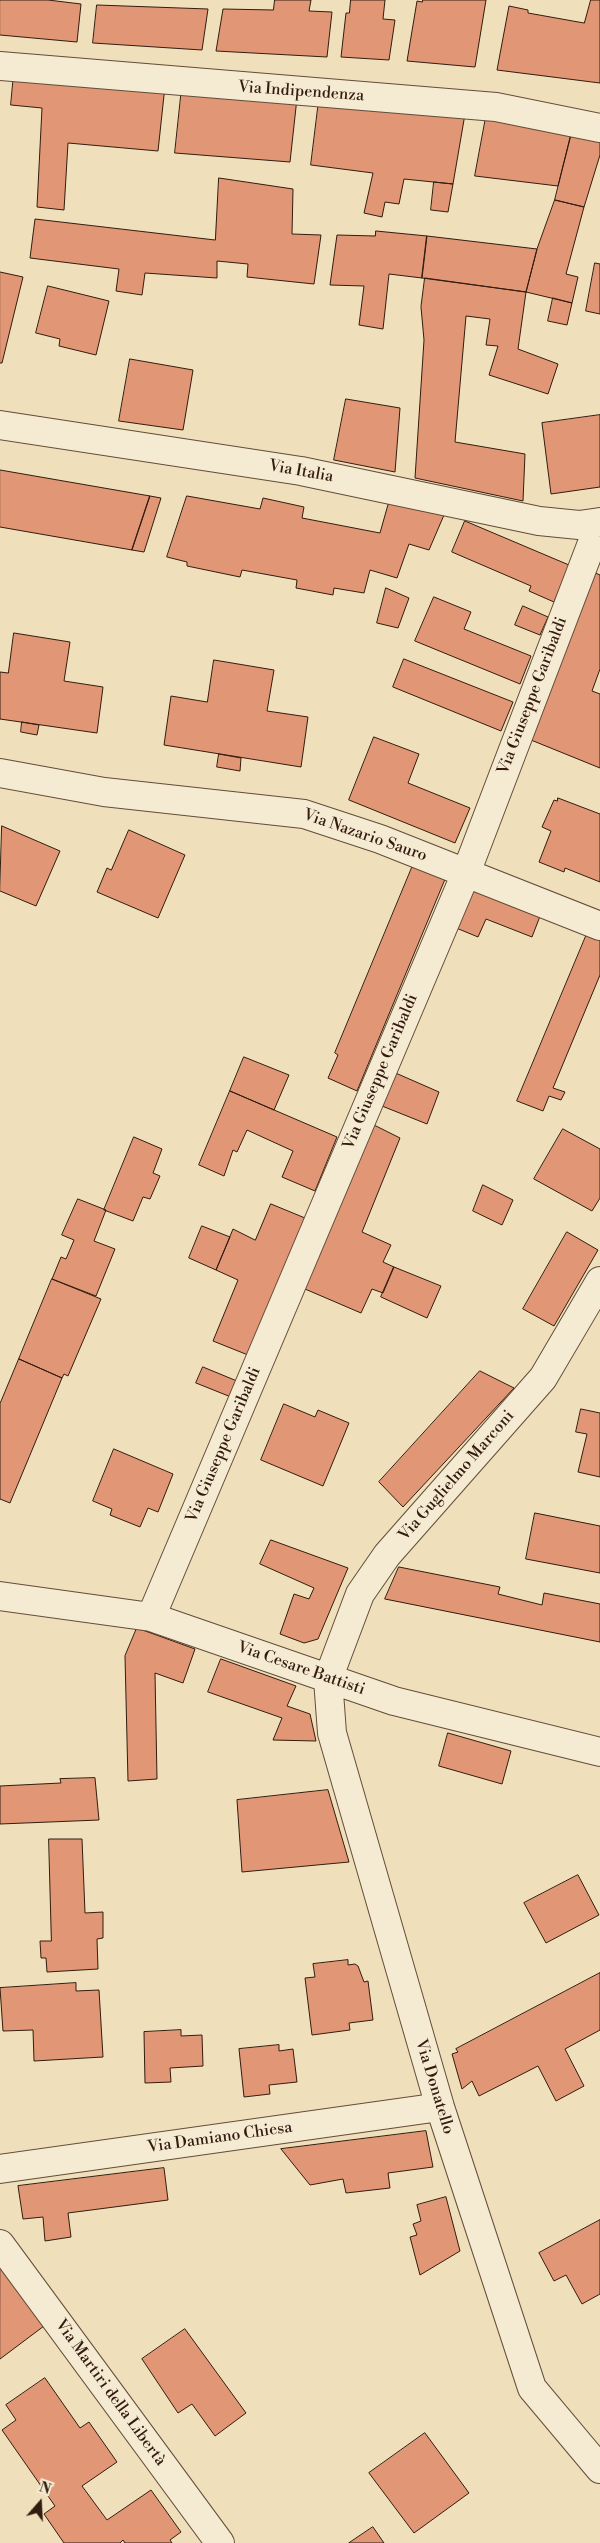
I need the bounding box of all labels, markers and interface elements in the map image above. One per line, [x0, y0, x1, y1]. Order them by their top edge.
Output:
street label: Via Indipendenza [237, 78, 365, 106]
street label: Via Italia [267, 457, 335, 487]
street label: Via Giuseppe Garibaldi [494, 615, 572, 777]
street label: Via Nazario Sauro [301, 806, 429, 866]
street label: Via Giuseppe Garibaldi [340, 991, 422, 1153]
street label: Via Giuseppe Garibaldi [183, 1364, 265, 1526]
street label: Via Guglielmo Marconi [395, 1407, 519, 1545]
street label: Via Cesare Battisti [235, 1638, 367, 1700]
street label: Via Donatello [410, 2037, 458, 2137]
street label: Via Damiano Chiesa [146, 2118, 294, 2158]
street label: Via Martiri della Libertà [50, 2316, 170, 2470]
north arrow [15, 2478, 65, 2528]
text: N [37, 2479, 53, 2499]

